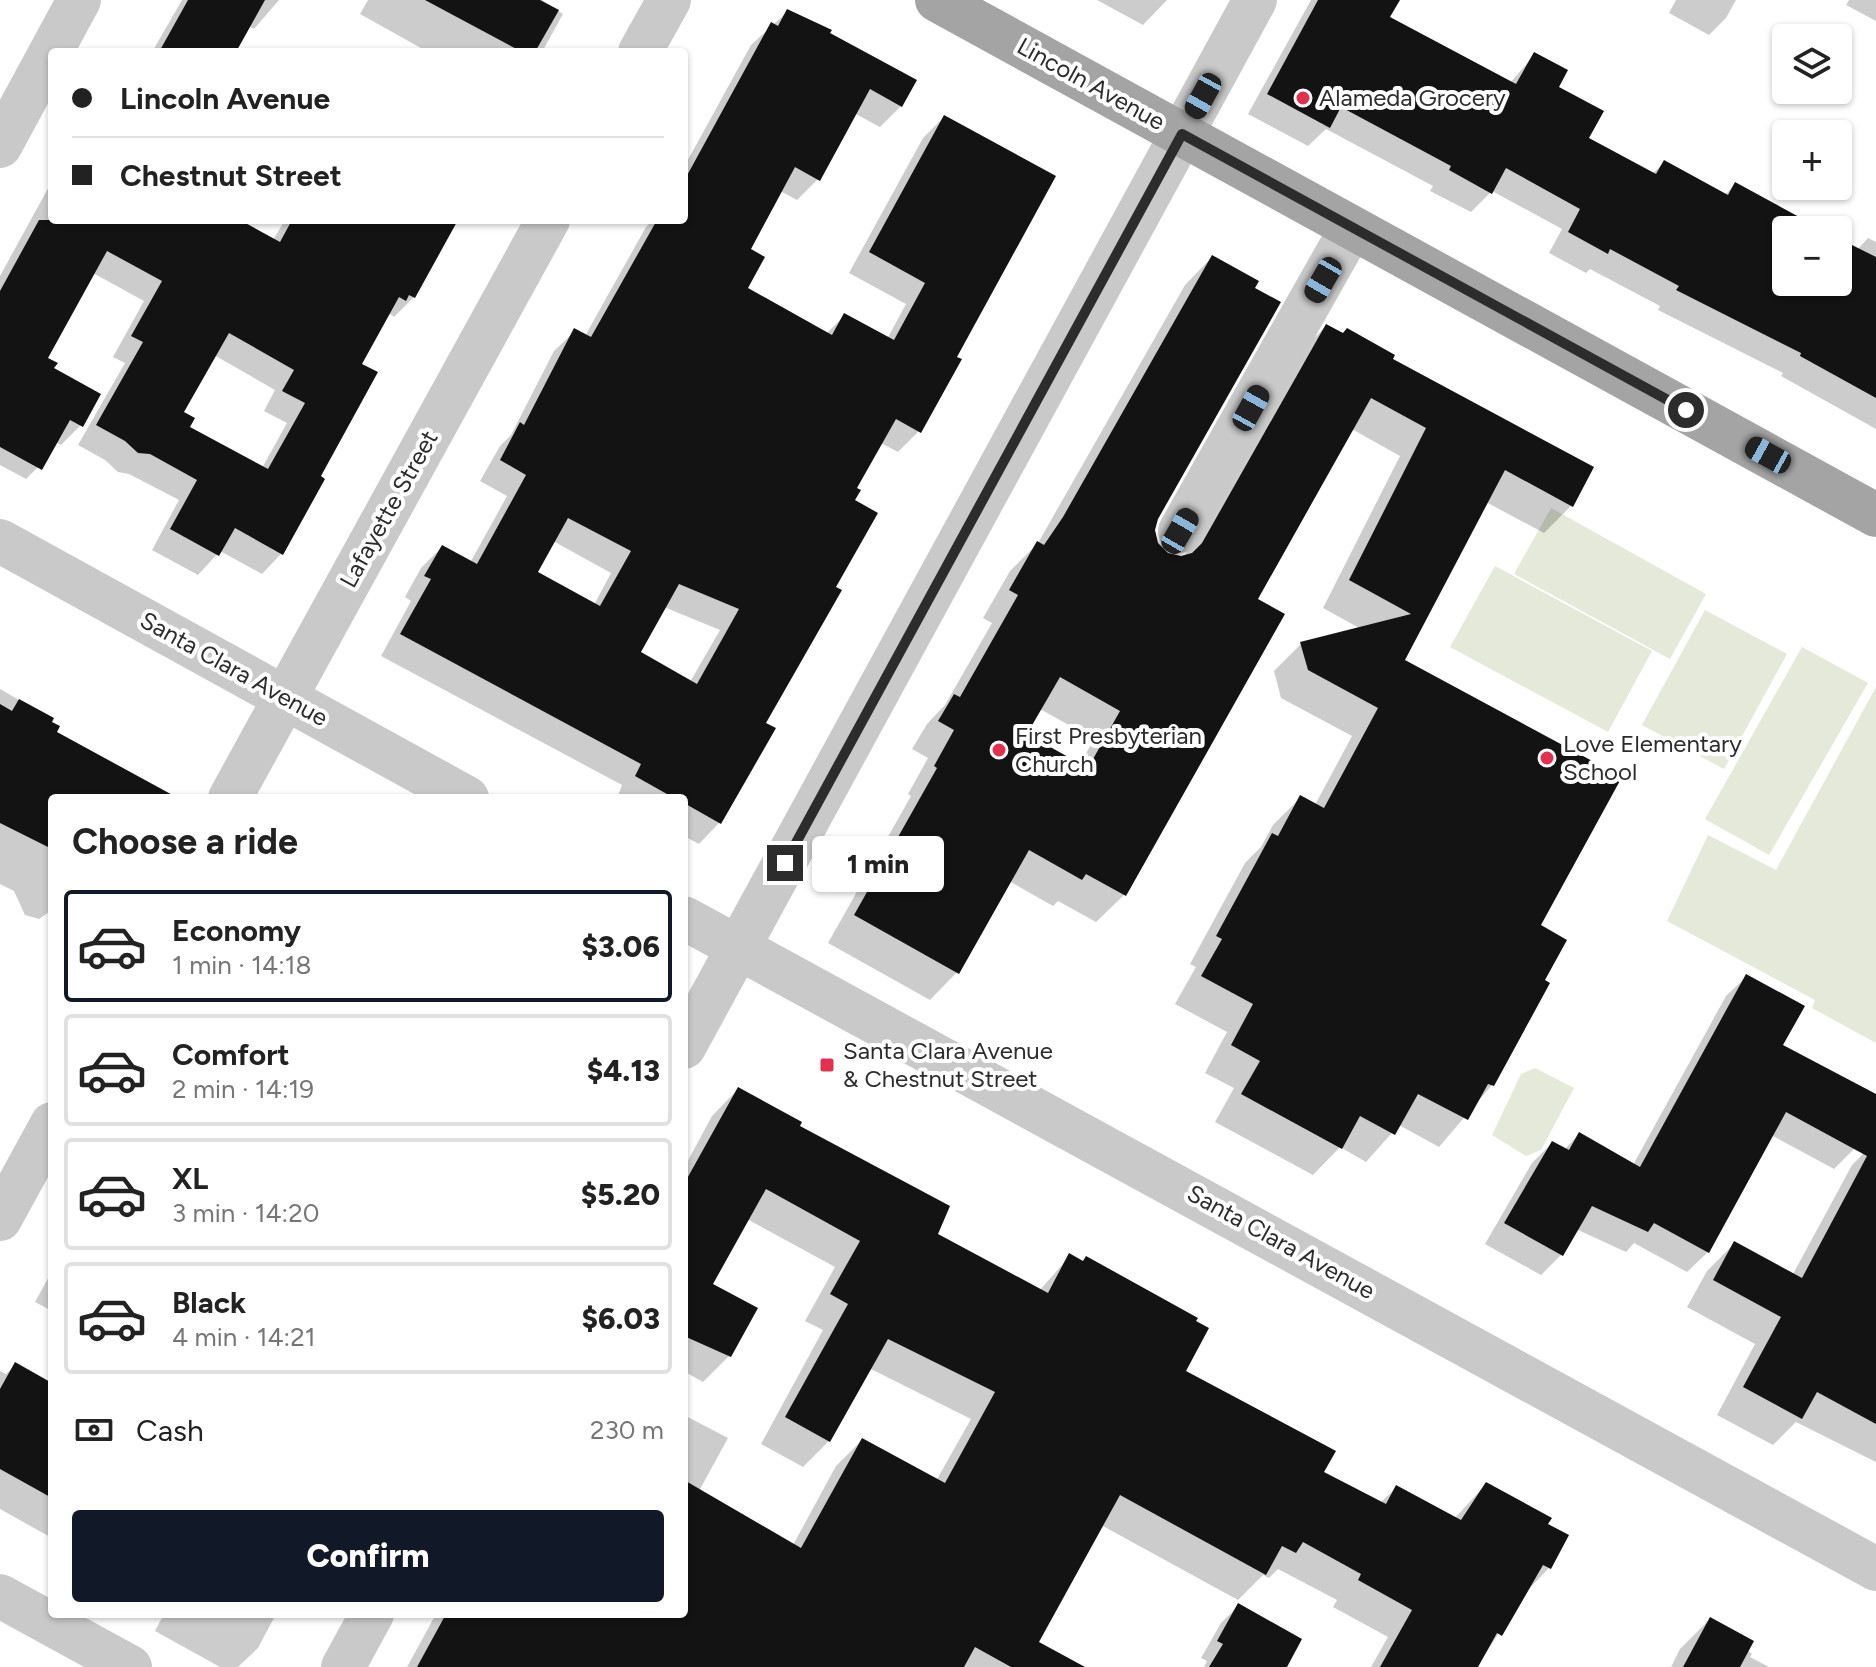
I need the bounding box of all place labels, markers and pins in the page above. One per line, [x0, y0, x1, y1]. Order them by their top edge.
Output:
place label: Alameda Grocery [1319, 83, 1506, 112]
marker: Alameda Grocery [1294, 89, 1312, 107]
place label: First Presbyterian Church [1015, 721, 1202, 778]
place label: Love Elementary School [1563, 729, 1742, 786]
marker: First Presbyterian Church [990, 741, 1008, 759]
marker: Love Elementary School [1538, 749, 1556, 767]
place label: Santa Clara Avenue & Chestnut Street [843, 1036, 1053, 1093]
marker: Santa Clara Avenue & Chestnut Street [818, 1056, 836, 1074]

